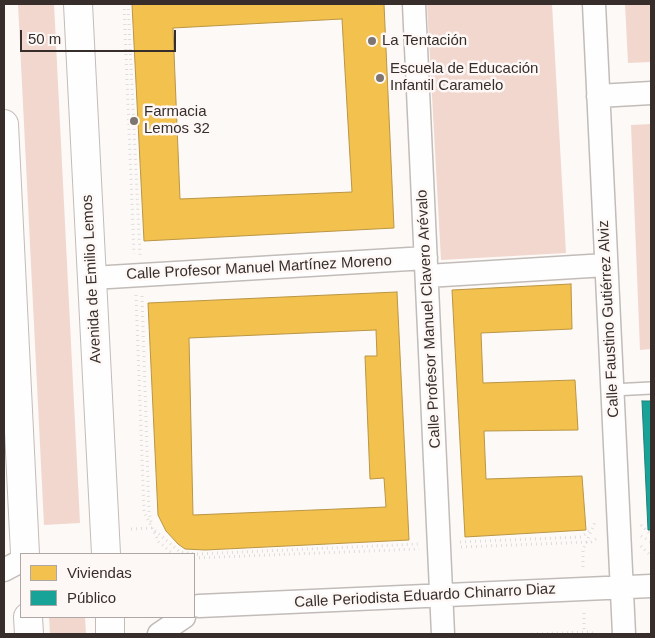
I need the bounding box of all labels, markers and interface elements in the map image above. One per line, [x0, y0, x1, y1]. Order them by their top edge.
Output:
scale bar [22, 20, 179, 52]
text: 50 m [28, 30, 61, 47]
place label: La Tentación [382, 32, 467, 50]
marker: La Tentación [366, 35, 378, 47]
place label: Escuela de Educación Infantil Caramelo [390, 60, 538, 95]
marker: Escuela de Educación Infantil Caramelo [374, 72, 386, 84]
place label: Farmacia Lemos 32 [144, 103, 210, 138]
marker: Farmacia Lemos 32 [128, 115, 140, 127]
street label: Calle Profesor Manuel Clavero Arévalo [413, 189, 445, 449]
street label: Avenida de Emilio Lemos [79, 194, 105, 364]
street label: Calle Faustino Gutiérrez Alviz [595, 220, 623, 418]
street label: Calle Profesor Manuel Martínez Moreno [126, 252, 392, 284]
legend [20, 553, 195, 618]
text: Viviendas [67, 564, 132, 581]
street label: Calle Periodista Eduardo Chinarro Diaz [294, 580, 556, 612]
text: Público [67, 589, 116, 606]

